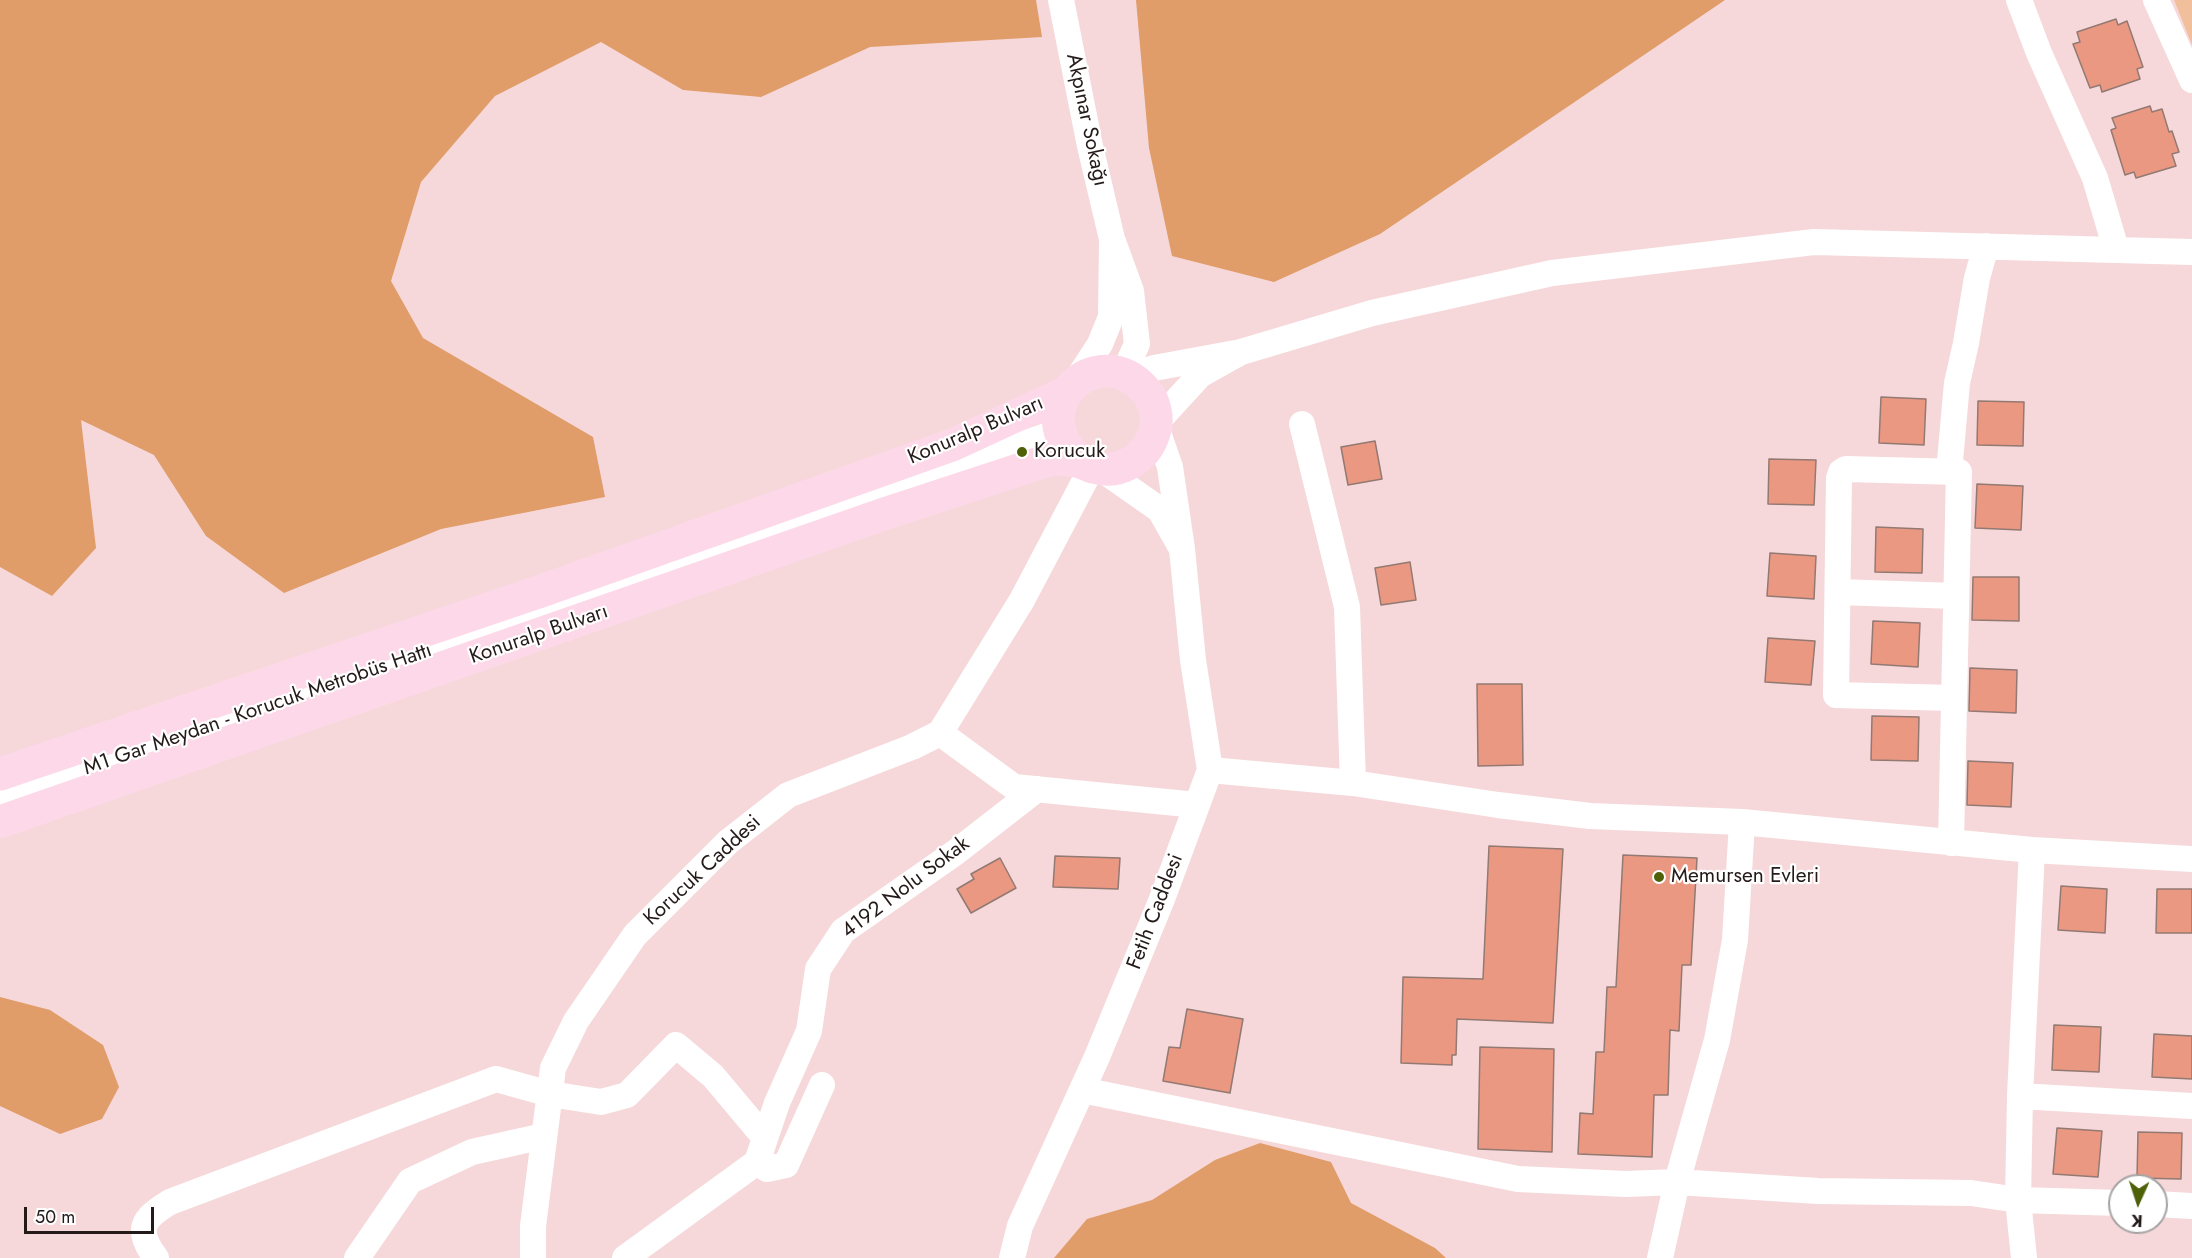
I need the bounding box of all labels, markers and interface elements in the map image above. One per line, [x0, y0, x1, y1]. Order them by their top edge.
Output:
street label: Akpınar Sokağı [1060, 51, 1112, 189]
street label: Konuralp Bulvarı [904, 391, 1048, 471]
place label: Korucuk [1034, 439, 1105, 465]
marker: Korucuk [1015, 445, 1029, 459]
street label: Konuralp Bulvarı [466, 600, 612, 670]
street label: M1 Gar Meydan - Korucuk Metrobüs Hattı [81, 638, 435, 782]
street label: Korucuk Caddesi [639, 810, 767, 932]
street label: 4192 Nolu Sokak [837, 832, 975, 944]
street label: Fetih Caddesi [1122, 851, 1190, 973]
place label: Memursen Evleri [1671, 864, 1819, 890]
marker: Memursen Evleri [1652, 870, 1666, 884]
north arrow [2108, 1174, 2168, 1234]
scale bar [27, 1195, 158, 1233]
text: 50 m [35, 1204, 75, 1230]
text: K [2131, 1209, 2143, 1232]

